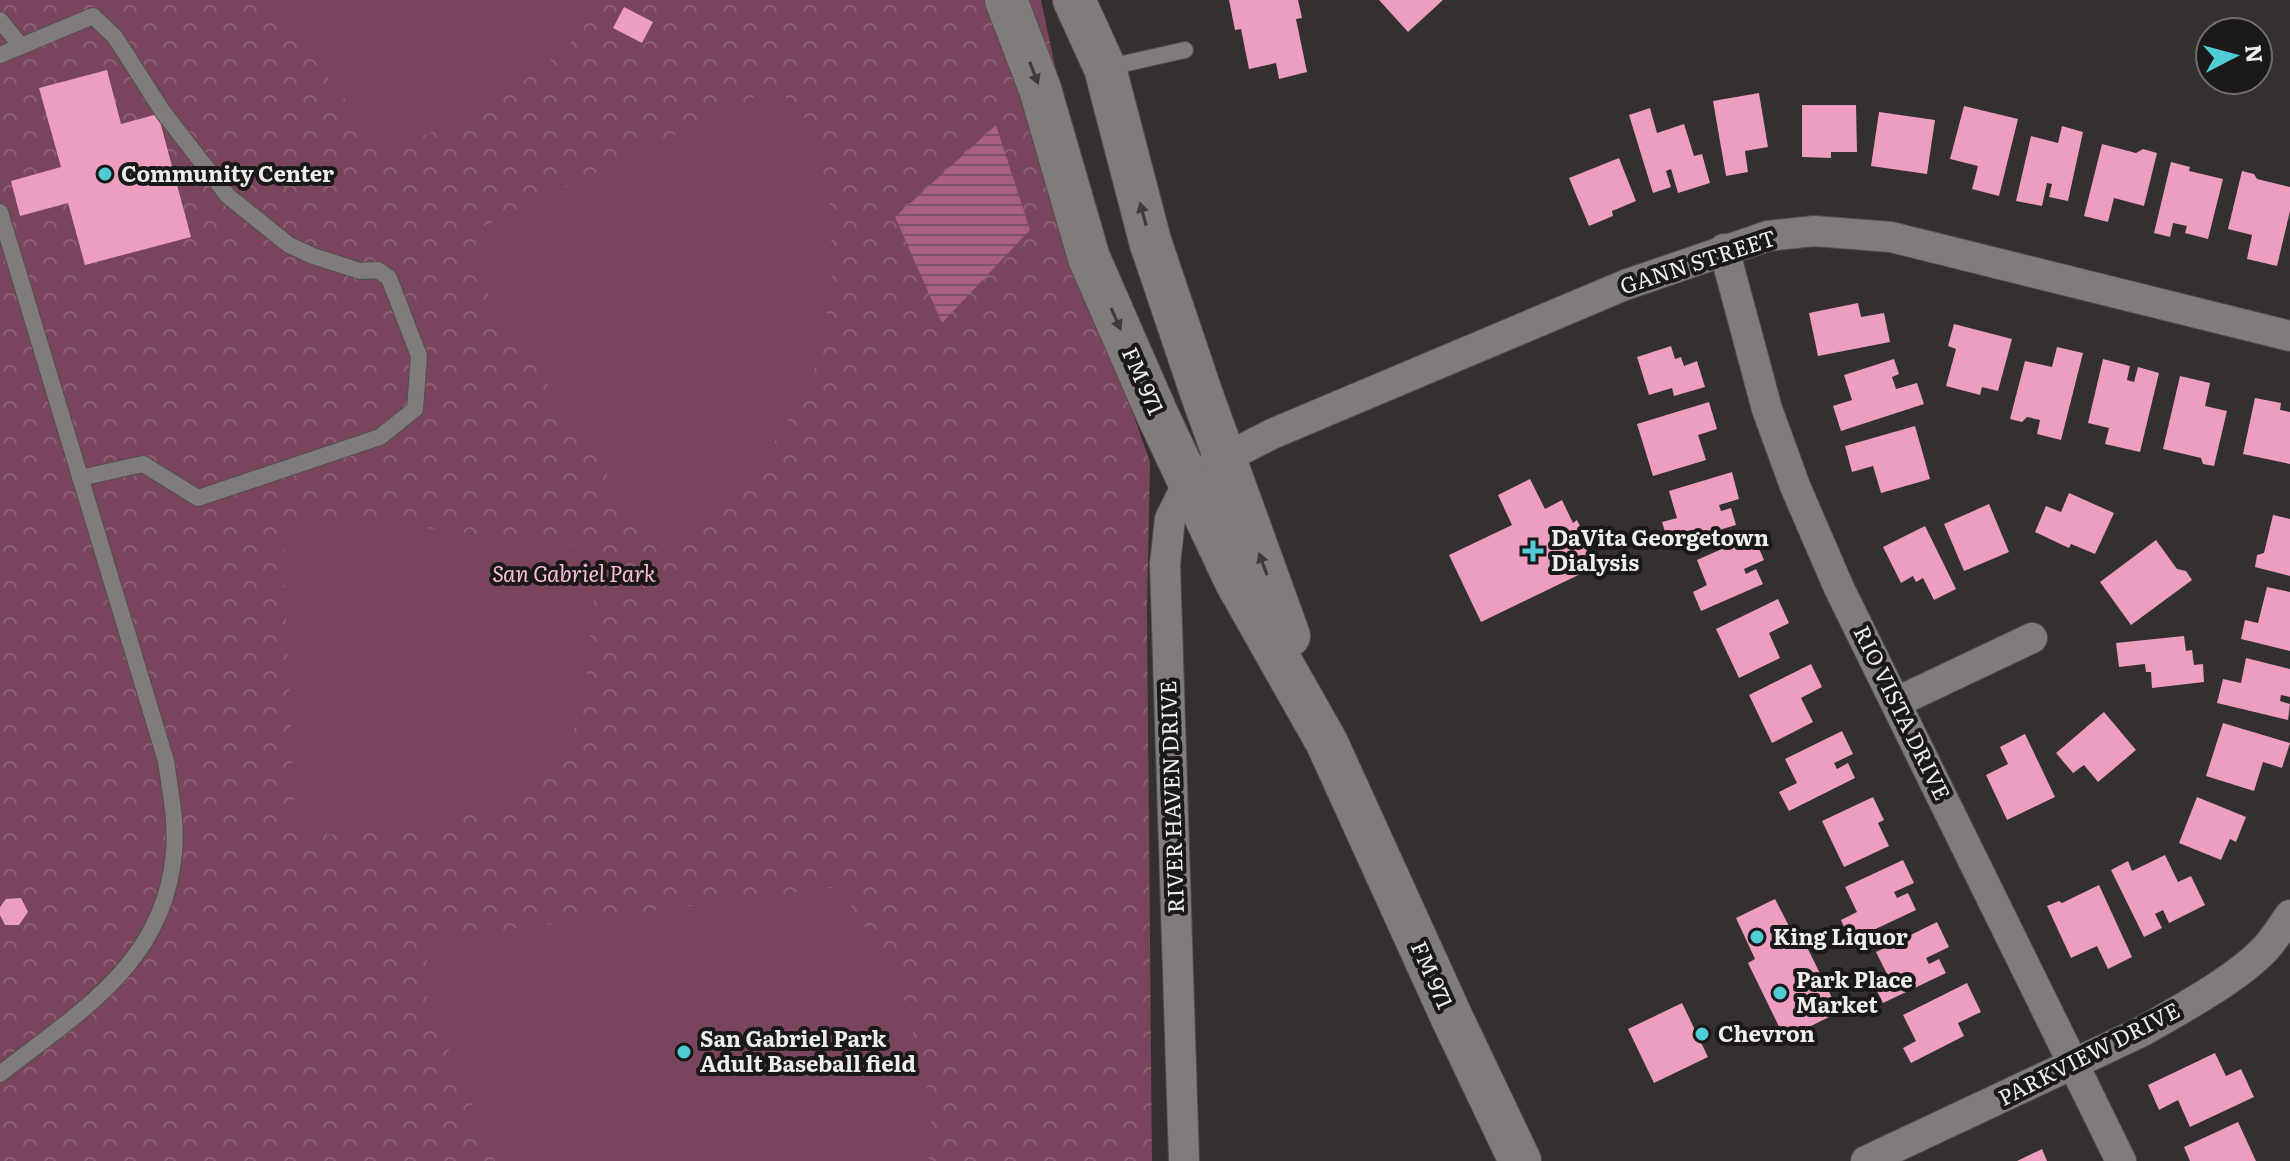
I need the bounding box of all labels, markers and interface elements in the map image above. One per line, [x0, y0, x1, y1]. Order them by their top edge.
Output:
north arrow [2194, 16, 2274, 96]
text: N [2238, 43, 2273, 65]
one-way arrow [1028, 61, 1041, 85]
place label: Community Center [121, 156, 334, 189]
marker: Community Center [96, 165, 114, 183]
one-way arrow [1137, 202, 1149, 227]
street label: GANN STREET [1615, 220, 1780, 301]
one-way arrow [1109, 307, 1122, 331]
street label: FM 971 [1115, 341, 1174, 420]
place label: DaVita Georgetown Dialysis [1551, 520, 1769, 578]
marker: DaVita Georgetown Dialysis [1522, 540, 1544, 562]
one-way arrow [1257, 552, 1269, 576]
park label: San Gabriel Park [492, 556, 656, 589]
street label: RIO VISTA DRIVE [1847, 619, 1960, 805]
street label: RIVER HAVEN DRIVE [1150, 680, 1191, 914]
place label: King Liquor [1773, 919, 1908, 952]
marker: King Liquor [1748, 928, 1766, 946]
street label: FM 971 [1404, 935, 1463, 1014]
place label: Park Place Market [1796, 962, 1913, 1020]
marker: Park Place Market [1771, 984, 1789, 1002]
street label: PARKVIEW DRIVE [1992, 993, 2185, 1113]
place label: Chevron [1718, 1016, 1815, 1049]
place label: San Gabriel Park Adult Baseball field [700, 1021, 916, 1079]
marker: Chevron [1693, 1025, 1711, 1043]
marker: San Gabriel Park Adult Baseball field [675, 1043, 693, 1061]

